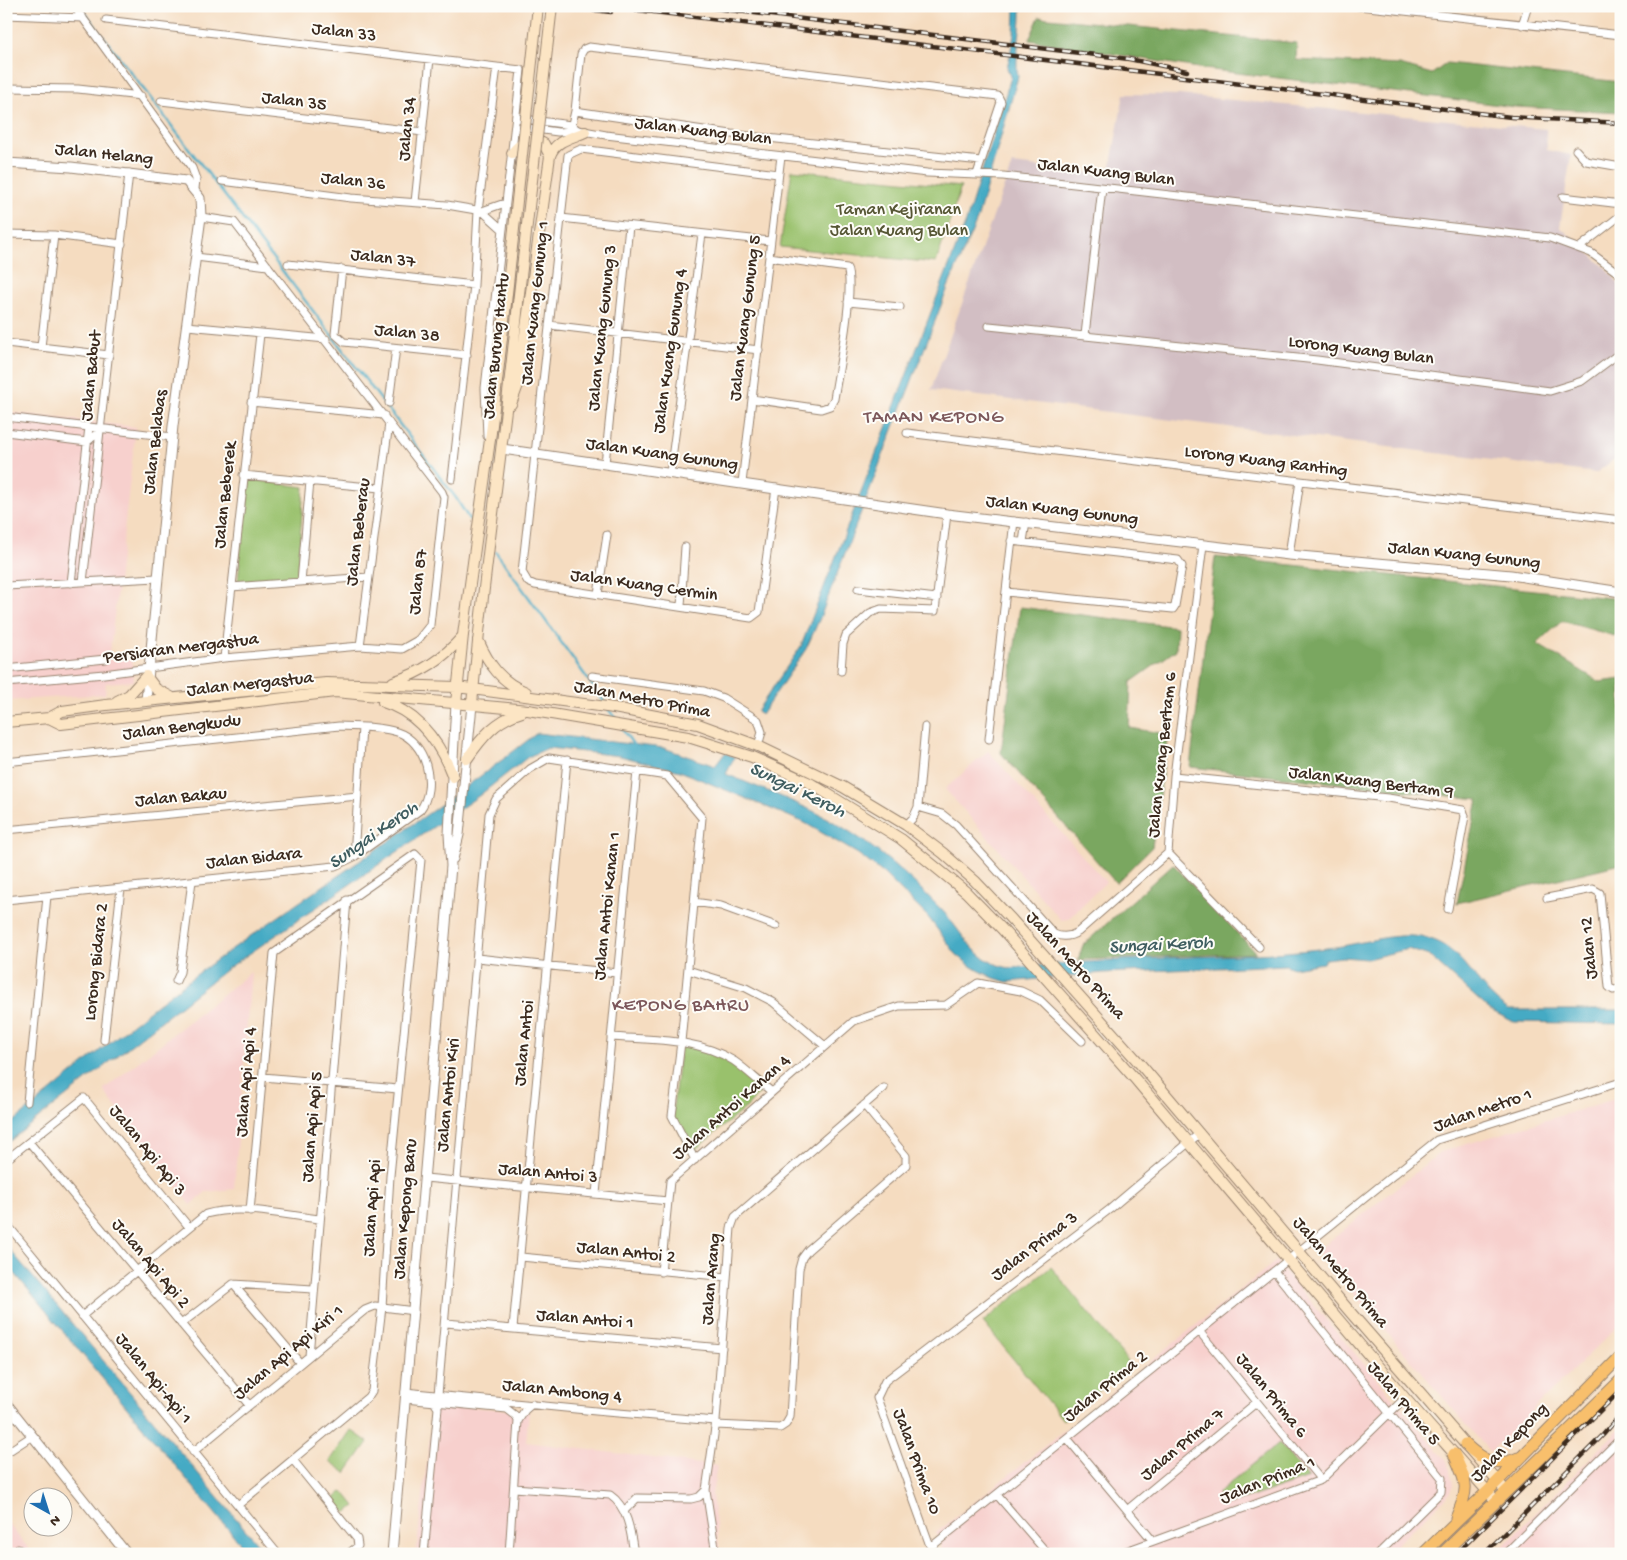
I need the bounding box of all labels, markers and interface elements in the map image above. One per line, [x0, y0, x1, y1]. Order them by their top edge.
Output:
street label: Jalan 33 [310, 19, 378, 47]
street label: Jalan 35 [260, 88, 328, 116]
street label: Jalan 34 [394, 96, 422, 162]
street label: Jalan Kuang Bulan [633, 113, 773, 151]
street label: Jalan Helang [54, 139, 154, 171]
street label: Jalan Kuang Bulan [1036, 154, 1176, 192]
street label: Jalan 36 [320, 168, 387, 196]
park label: Taman Kejiranan Jalan Kuang Bulan [830, 200, 968, 242]
street label: Jalan Kuang Gunung 1 [517, 220, 555, 386]
street label: Jalan Kuang Gunung 5 [725, 234, 767, 402]
street label: Jalan Kuang Gunung 3 [584, 244, 622, 412]
street label: Jalan 37 [349, 245, 417, 273]
street label: Jalan Kuang Gunung 4 [649, 267, 693, 435]
street label: Jalan Burung Hantu [479, 272, 515, 420]
street label: Jalan 38 [373, 320, 441, 348]
street label: Jalan Babut [77, 328, 107, 422]
street label: Lorong Kuang Bulan [1287, 332, 1435, 370]
street label: Jalan Belabas [139, 387, 173, 495]
district label: TAMAN KEPONG [863, 407, 1004, 430]
street label: Jalan Kuang Gunung [585, 434, 739, 476]
street label: Jalan Beberek [210, 439, 242, 549]
street label: Lorong Kuang Ranting [1183, 442, 1349, 482]
street label: Jalan Beberau [342, 476, 376, 587]
street label: Jalan Kuang Gunung [985, 491, 1139, 531]
street label: Jalan Kuang Gunung [1387, 538, 1541, 574]
street label: Jalan 87 [405, 548, 433, 616]
street label: Jalan Kuang Cermin [569, 565, 719, 607]
street label: Persiaran Mergastua [101, 629, 261, 669]
street label: Jalan Mergastua [186, 668, 315, 702]
street label: Jalan Kuang Bertam 6 [1144, 670, 1182, 839]
street label: Jalan Metro Prima [572, 676, 713, 724]
street label: Jalan Bengkudu [122, 710, 243, 746]
water label: Sungai Keroh [745, 758, 849, 824]
street label: Jalan Kuang Bertam 9 [1287, 762, 1455, 804]
street label: Jalan Bakau [134, 783, 228, 812]
water label: Sungai Keroh [325, 796, 424, 875]
street label: Jalan Antoi Kanan 1 [590, 831, 626, 981]
street label: Jalan Bidara [205, 843, 304, 874]
street label: Lorong Bidara 2 [80, 902, 114, 1022]
street label: Jalan Metro Prima [1021, 908, 1130, 1025]
street label: Jalan 12 [1577, 916, 1603, 980]
water label: Sungai Keroh [1109, 932, 1214, 960]
district label: KEPONG BAHRU [612, 995, 750, 1018]
street label: Jalan Antoi [510, 999, 540, 1087]
street label: Jalan Api Api 4 [232, 1026, 262, 1138]
street label: Jalan Antoi Kiri [433, 1037, 465, 1153]
street label: Jalan Antoi Kanan 4 [668, 1051, 796, 1165]
street label: Jalan Api Api 5 [298, 1071, 328, 1183]
street label: Jalan Metro 1 [1431, 1084, 1535, 1138]
street label: Jalan Api Api 3 [104, 1101, 190, 1201]
street label: Jalan Kepong Baru [389, 1137, 423, 1280]
street label: Jalan Api Api [359, 1159, 387, 1257]
street label: Jalan Antoi 3 [497, 1159, 599, 1189]
street label: Jalan Prima 3 [988, 1208, 1082, 1286]
street label: Jalan Metro Prima [1287, 1213, 1393, 1334]
street label: Jalan Api Api 2 [106, 1215, 194, 1313]
street label: Jalan Arang [698, 1232, 726, 1326]
street label: Jalan Antoi 2 [576, 1237, 677, 1269]
street label: Jalan Api Api Kiri 1 [230, 1301, 348, 1405]
street label: Jalan Antoi 1 [535, 1305, 635, 1335]
street label: Jalan Api-Api 1 [110, 1330, 196, 1428]
street label: Jalan Prima 2 [1060, 1347, 1153, 1427]
street label: Jalan Prima 6 [1231, 1349, 1312, 1443]
street label: Jalan Prima 5 [1362, 1358, 1444, 1450]
street label: Jalan Ambong 4 [501, 1375, 623, 1409]
street label: Jalan Kepong [1467, 1399, 1553, 1487]
street label: Jalan Prima 7 [1137, 1403, 1230, 1486]
street label: Jalan Prima 10 [887, 1406, 945, 1518]
street label: Jalan Prima 1 [1217, 1452, 1319, 1510]
north arrow [22, 1488, 72, 1538]
text: N [46, 1511, 64, 1530]

